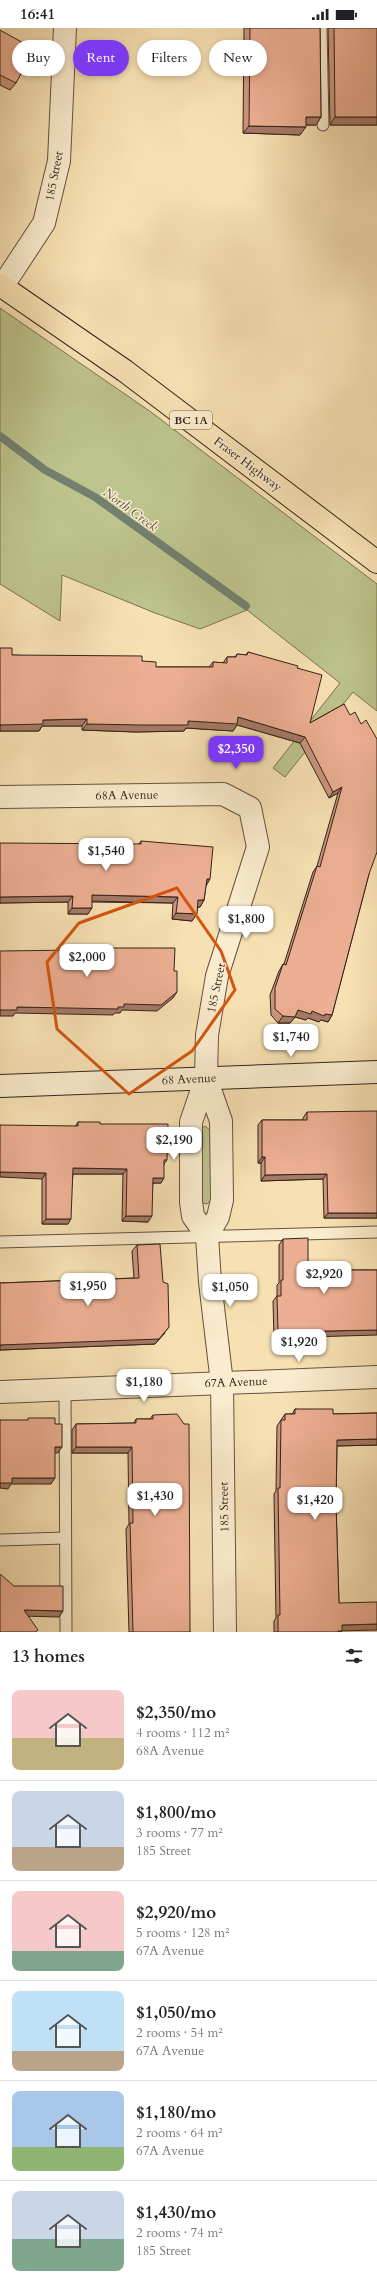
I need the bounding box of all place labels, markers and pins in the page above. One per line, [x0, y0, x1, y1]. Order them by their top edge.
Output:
pin: $2,350 [203, 736, 269, 770]
pin: $1,540 [73, 838, 139, 872]
pin: $1,800 [213, 906, 279, 940]
pin: $2,000 [54, 944, 120, 978]
pin: $1,740 [258, 1024, 324, 1058]
pin: $2,190 [141, 1127, 207, 1161]
pin: $2,920 [291, 1261, 357, 1295]
pin: $1,950 [55, 1273, 121, 1307]
pin: $1,050 [197, 1274, 263, 1308]
pin: $1,920 [266, 1329, 332, 1363]
pin: $1,180 [111, 1369, 177, 1403]
pin: $1,430 [122, 1483, 188, 1517]
pin: $1,420 [282, 1487, 348, 1521]

